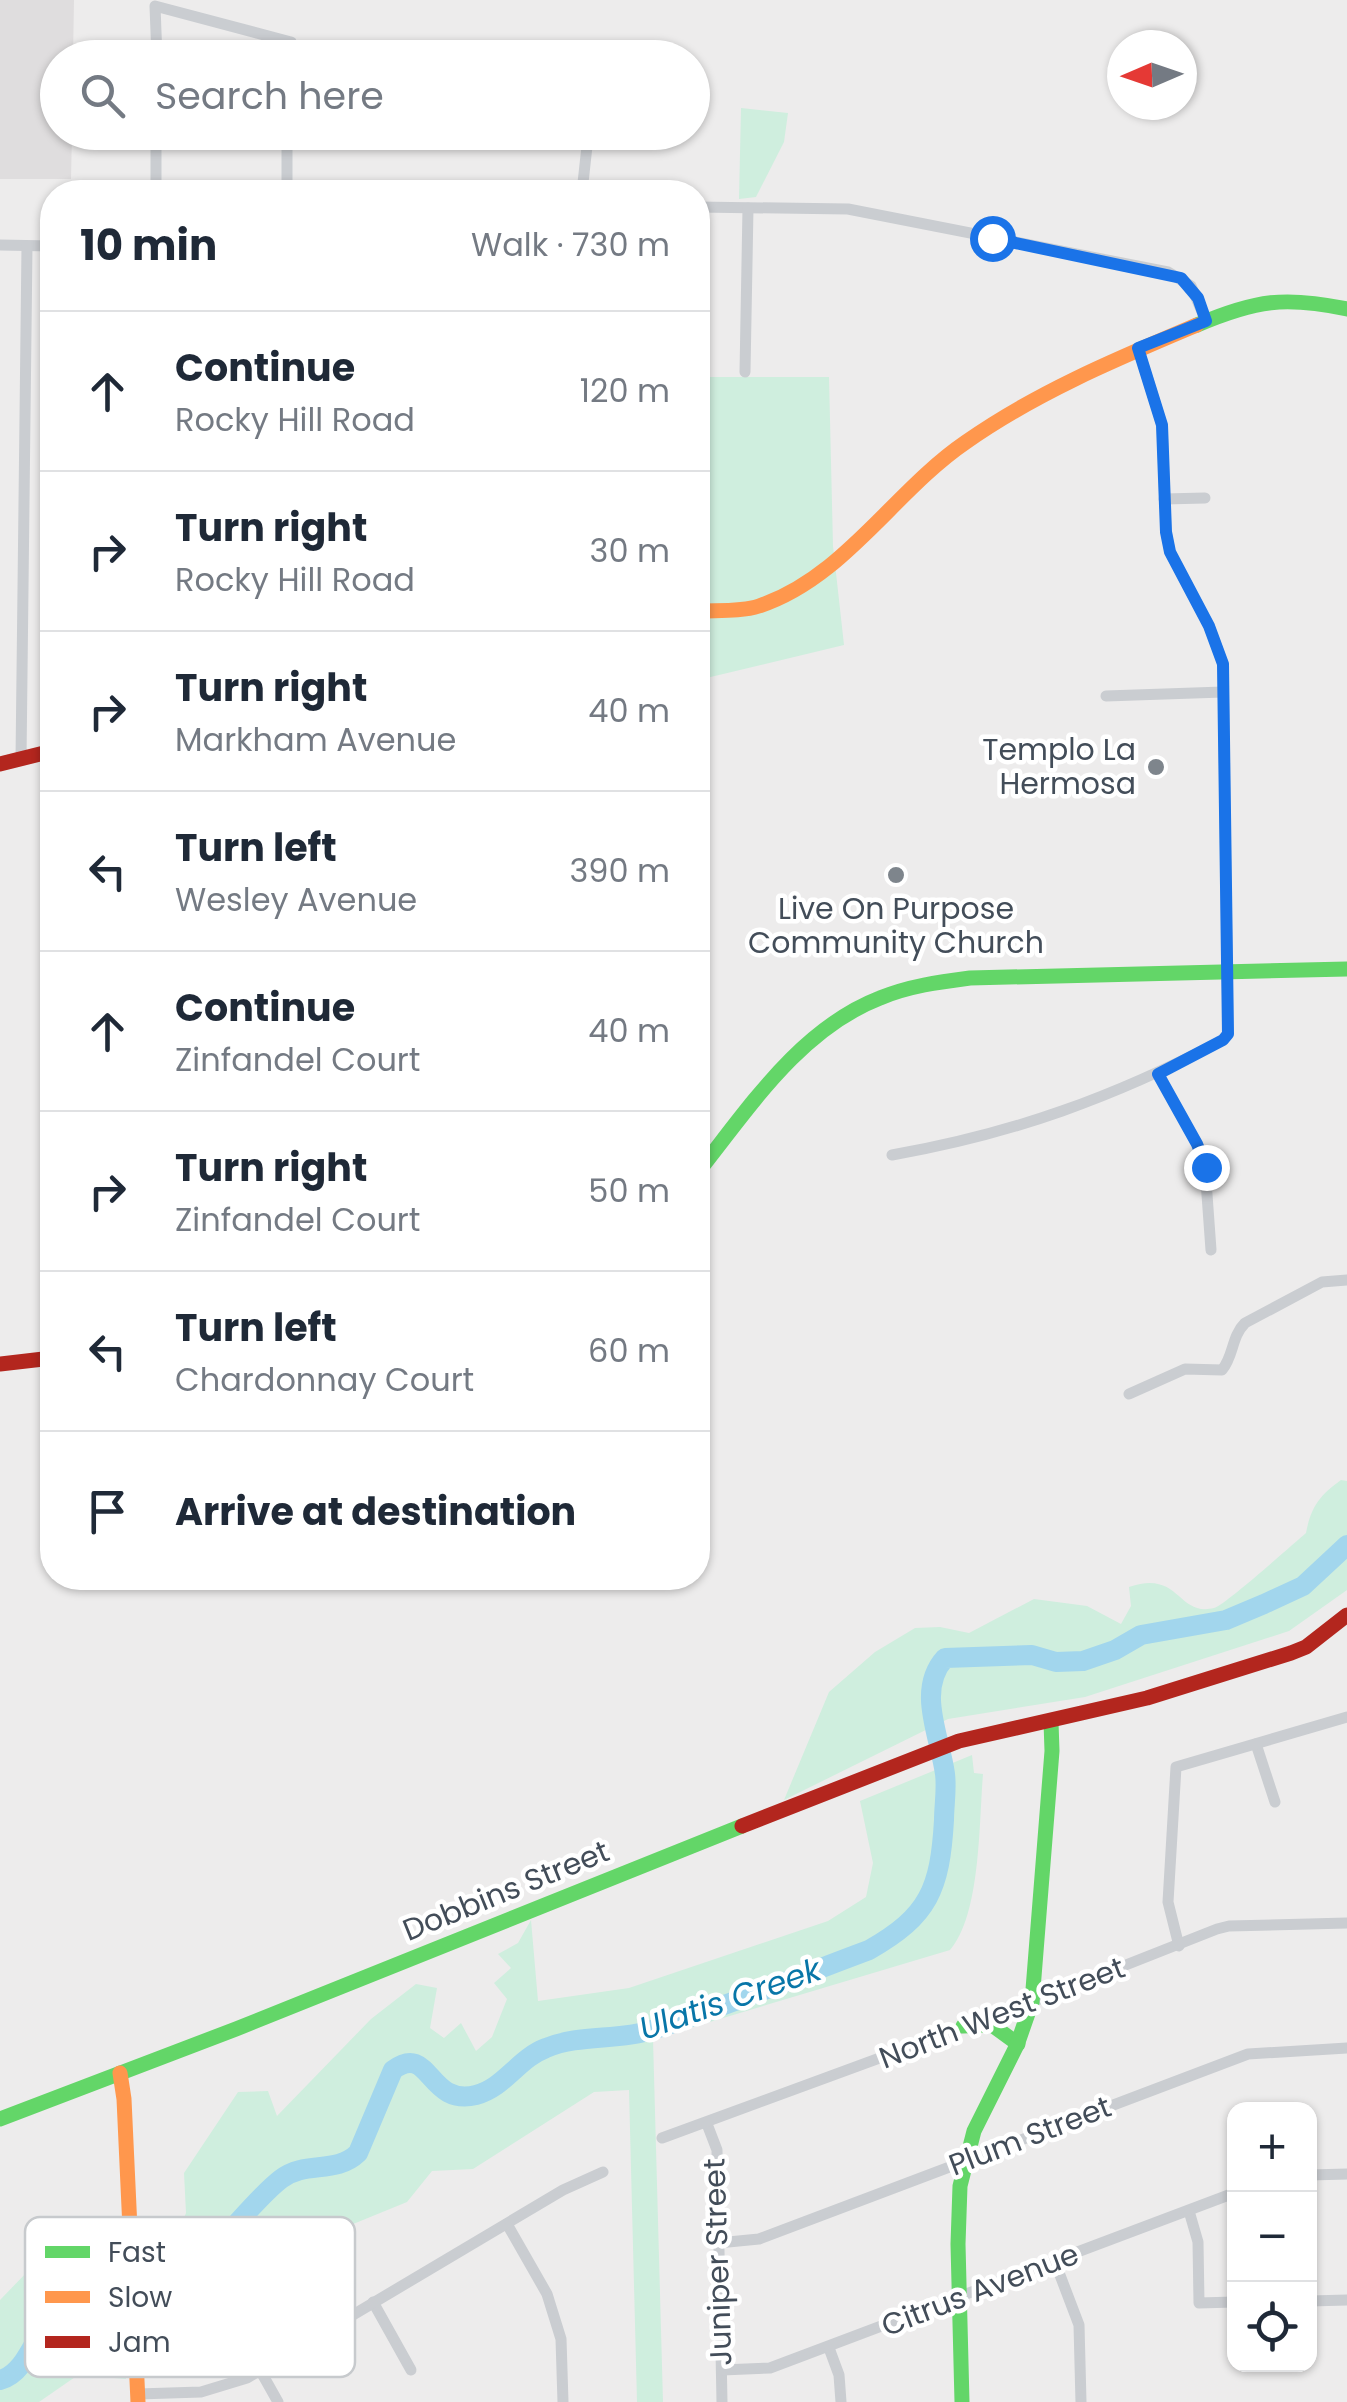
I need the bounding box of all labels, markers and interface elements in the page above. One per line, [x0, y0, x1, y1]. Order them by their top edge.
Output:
north arrow [1107, 30, 1197, 120]
search box [40, 40, 710, 150]
icon: search [75, 68, 130, 123]
text: Search here [155, 69, 384, 122]
text: 10 min [80, 216, 217, 275]
route start [970, 216, 1016, 262]
text: Walk · 730 m [471, 222, 670, 267]
text: Continue [175, 341, 355, 394]
icon: ahead [80, 364, 135, 419]
text: 120 m [580, 368, 670, 413]
text: Rocky Hill Road [175, 397, 415, 442]
text: Turn right [175, 501, 367, 554]
icon: right [80, 524, 135, 579]
text: 30 m [590, 528, 670, 573]
text: Rocky Hill Road [175, 557, 415, 602]
text: Turn right [175, 661, 367, 714]
icon: right [80, 684, 135, 739]
text: 40 m [588, 688, 670, 733]
text: Markham Avenue [175, 717, 456, 762]
place label: Templo La Hermosa [982, 728, 1136, 805]
marker: Templo La Hermosa [1145, 756, 1167, 778]
text: Turn left [175, 821, 337, 874]
icon: left [80, 844, 135, 899]
text: 390 m [569, 848, 670, 893]
marker: Live On Purpose Community Church [885, 864, 907, 886]
text: Wesley Avenue [175, 877, 417, 922]
place label: Live On Purpose Community Church [748, 887, 1044, 964]
text: Continue [175, 981, 355, 1034]
icon: ahead [80, 1004, 135, 1059]
text: 40 m [588, 1008, 670, 1053]
text: Zinfandel Court [175, 1037, 420, 1082]
text: Turn right [175, 1141, 367, 1194]
route end [1184, 1145, 1230, 1191]
icon: right [80, 1164, 135, 1219]
text: 50 m [588, 1168, 670, 1213]
text: Zinfandel Court [175, 1197, 420, 1242]
text: Turn left [175, 1301, 337, 1354]
icon: left [80, 1324, 135, 1379]
text: 60 m [588, 1328, 670, 1373]
text: Chardonnay Court [175, 1357, 474, 1402]
icon: arrive [80, 1484, 135, 1539]
text: Arrive at destination [175, 1485, 576, 1538]
street label: Dobbins Street [396, 1830, 615, 1952]
water label: Ulatis Creek [633, 1946, 828, 2051]
street label: North West Street [873, 1946, 1131, 2079]
street label: Plum Street [942, 2085, 1117, 2186]
map controls [1227, 2102, 1317, 2372]
button: + [1227, 2102, 1317, 2192]
street label: Juniper Street [692, 2158, 743, 2367]
button: − [1227, 2192, 1317, 2282]
legend [25, 2217, 355, 2377]
street label: Citrus Avenue [875, 2232, 1085, 2347]
text: Fast [108, 2233, 166, 2272]
text: Slow [108, 2278, 172, 2317]
button: locate [1227, 2282, 1317, 2372]
text: Jam [108, 2323, 171, 2362]

